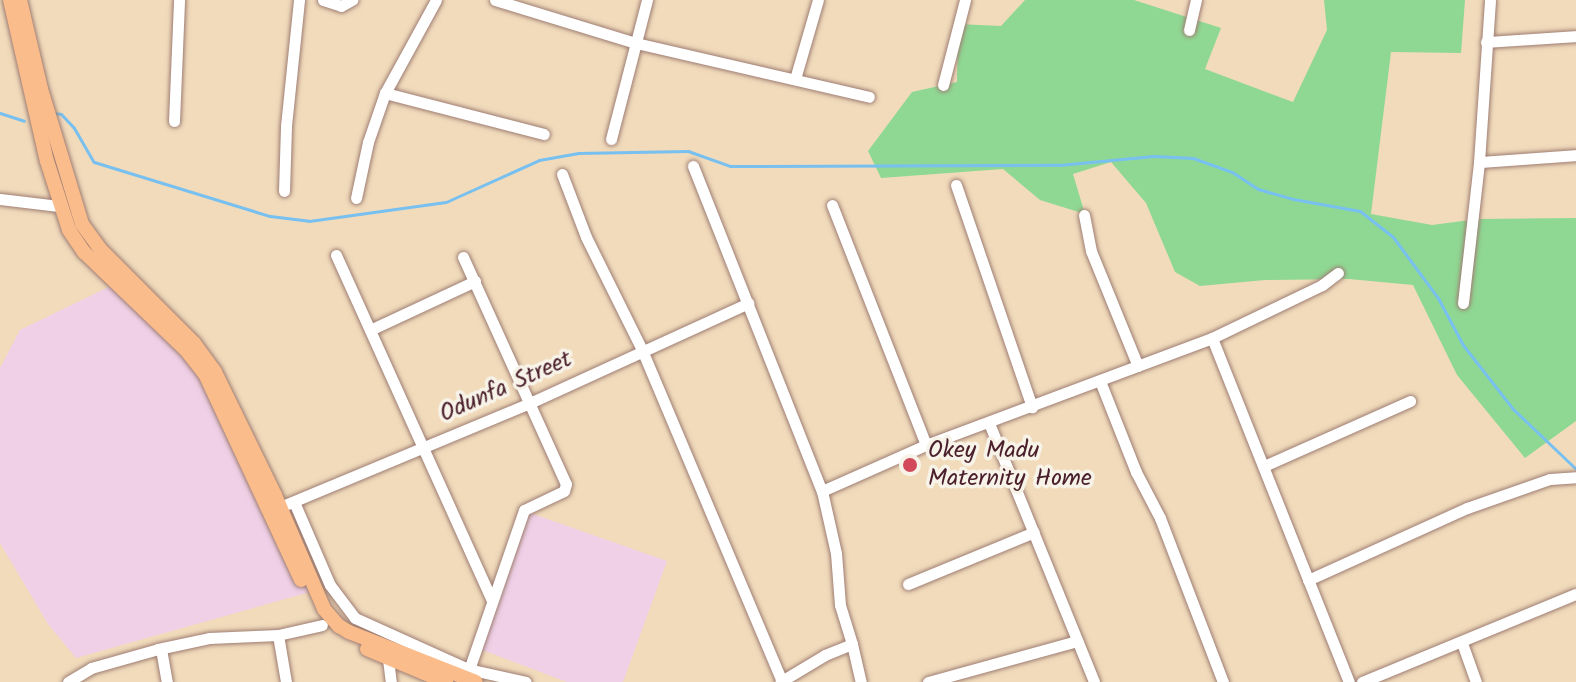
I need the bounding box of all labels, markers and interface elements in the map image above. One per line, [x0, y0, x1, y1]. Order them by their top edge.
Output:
street label: Odunfa Street [435, 345, 577, 429]
place label: Okey Madu Maternity Home [928, 437, 1092, 493]
marker: Okey Madu Maternity Home [899, 454, 921, 476]

